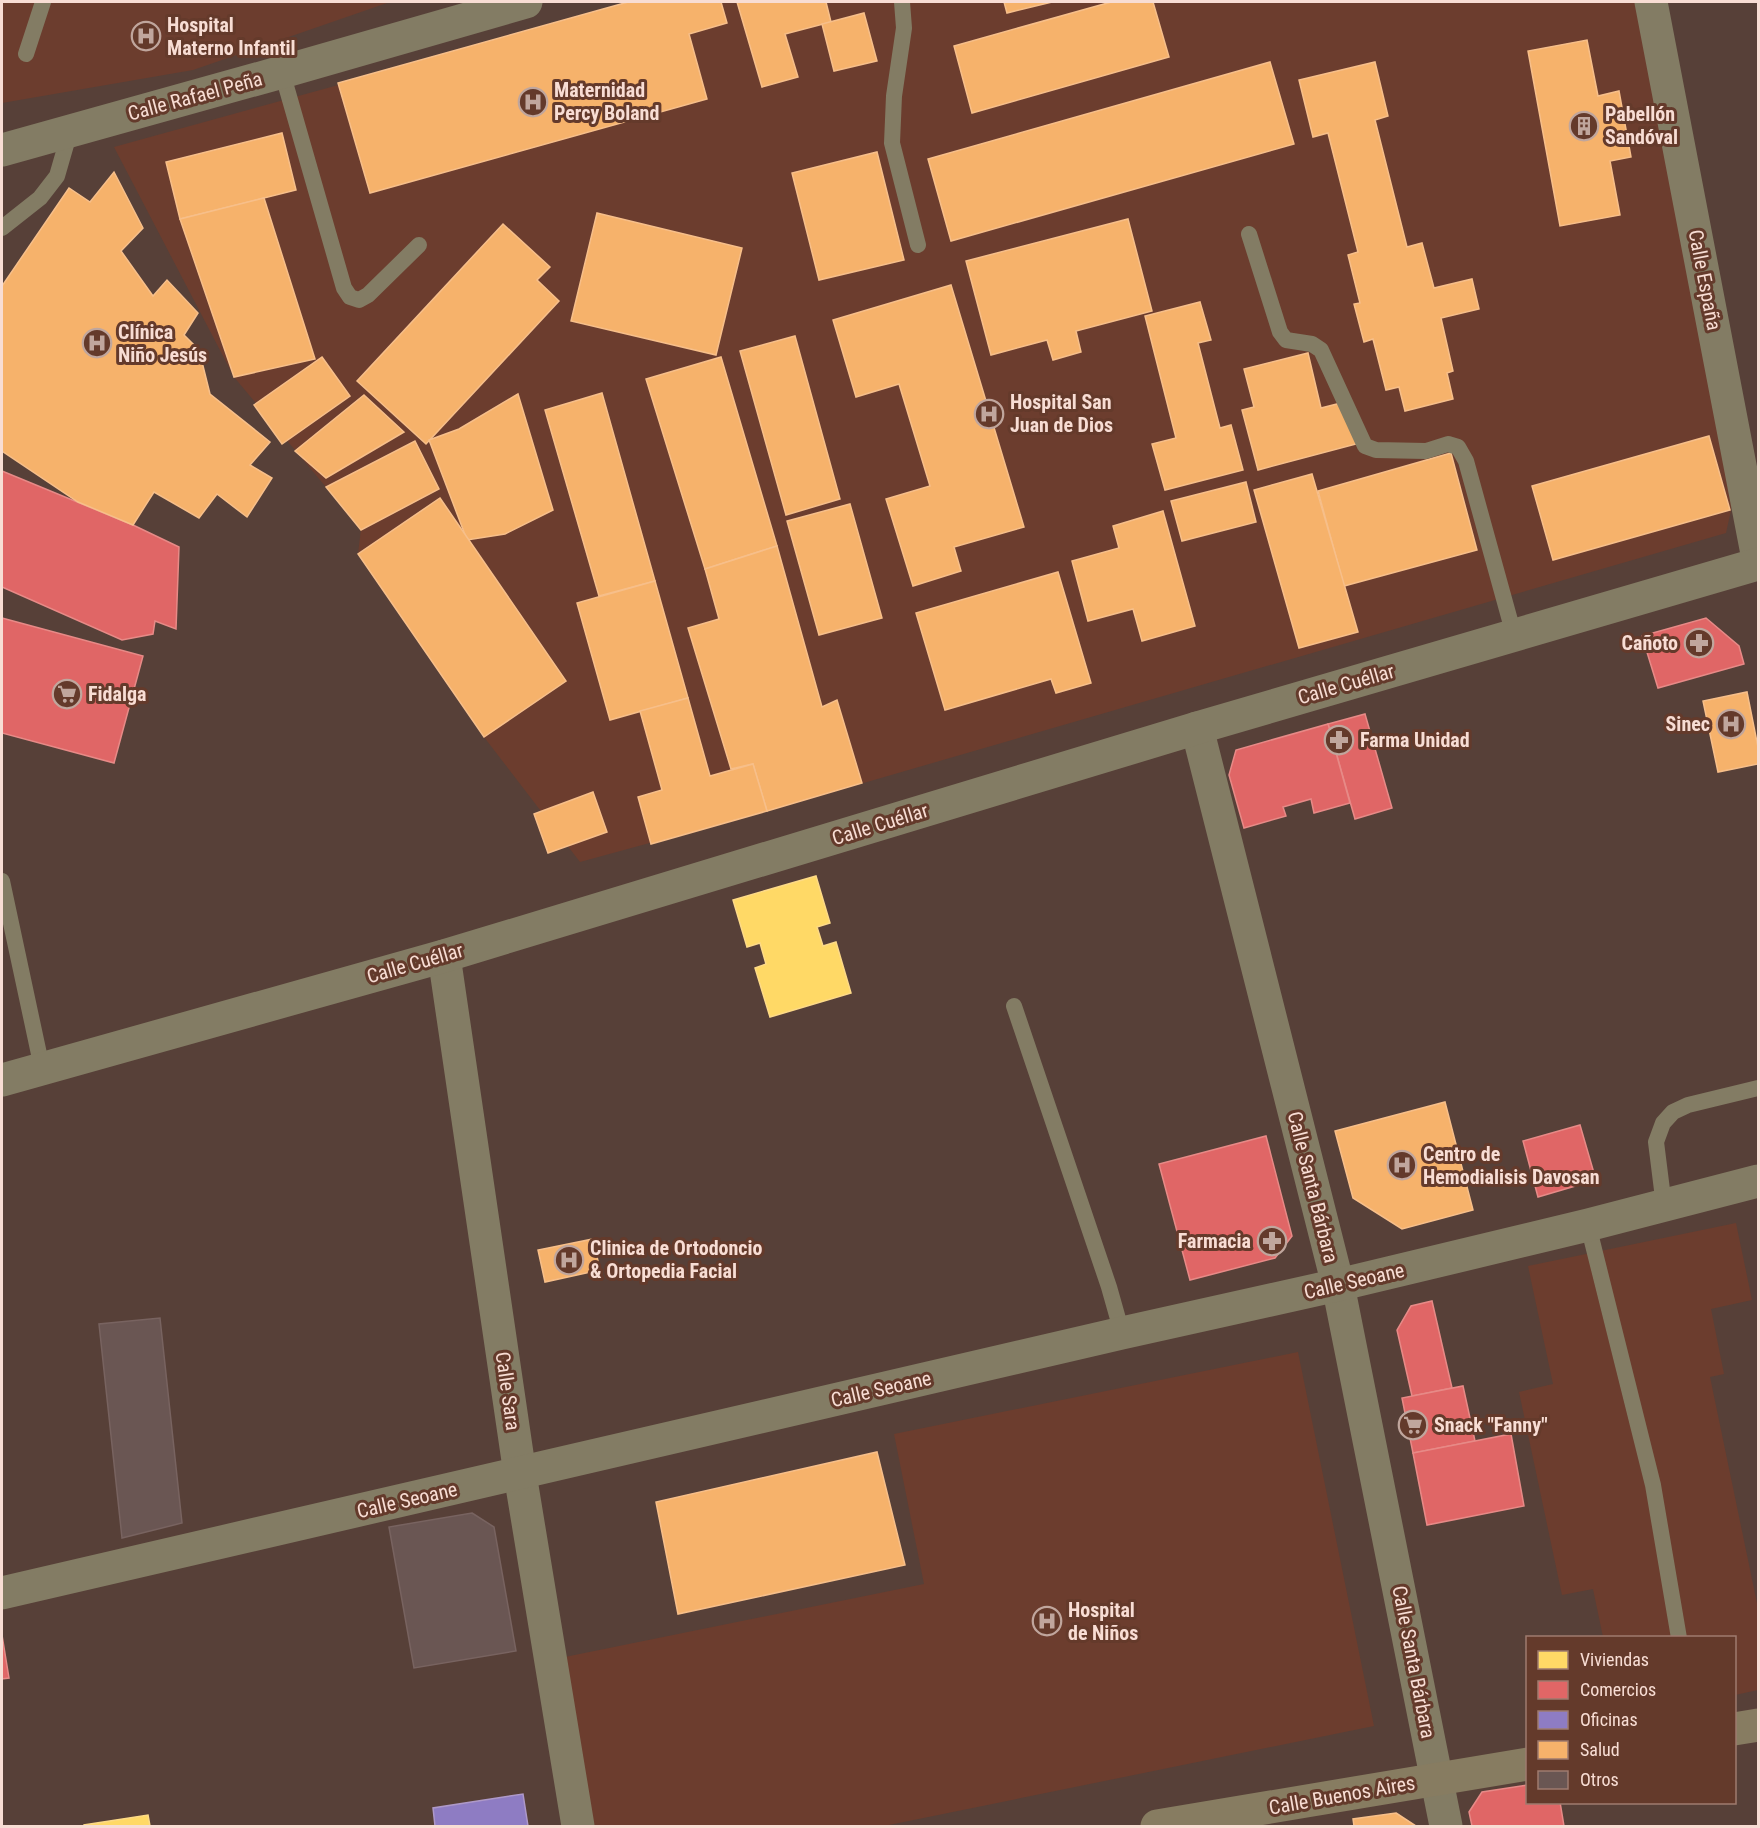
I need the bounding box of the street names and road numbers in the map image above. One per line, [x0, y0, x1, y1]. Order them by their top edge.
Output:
street label: Calle Rafael Peña [125, 67, 265, 125]
street label: Calle España [1684, 228, 1726, 332]
street label: Calle Cuéllar [1295, 659, 1397, 709]
street label: Calle Cuéllar [829, 798, 931, 850]
street label: Calle Cuéllar [364, 938, 466, 988]
street label: Calle Santa Bárbara [1283, 1109, 1343, 1265]
street label: Calle Seoane [1301, 1258, 1407, 1304]
street label: Calle Sara [491, 1350, 525, 1432]
street label: Calle Seoane [828, 1366, 934, 1412]
street label: Calle Seoane [354, 1477, 460, 1523]
street label: Calle Santa Bárbara [1387, 1584, 1441, 1740]
street label: Calle Buenos Aires [1267, 1770, 1417, 1820]

